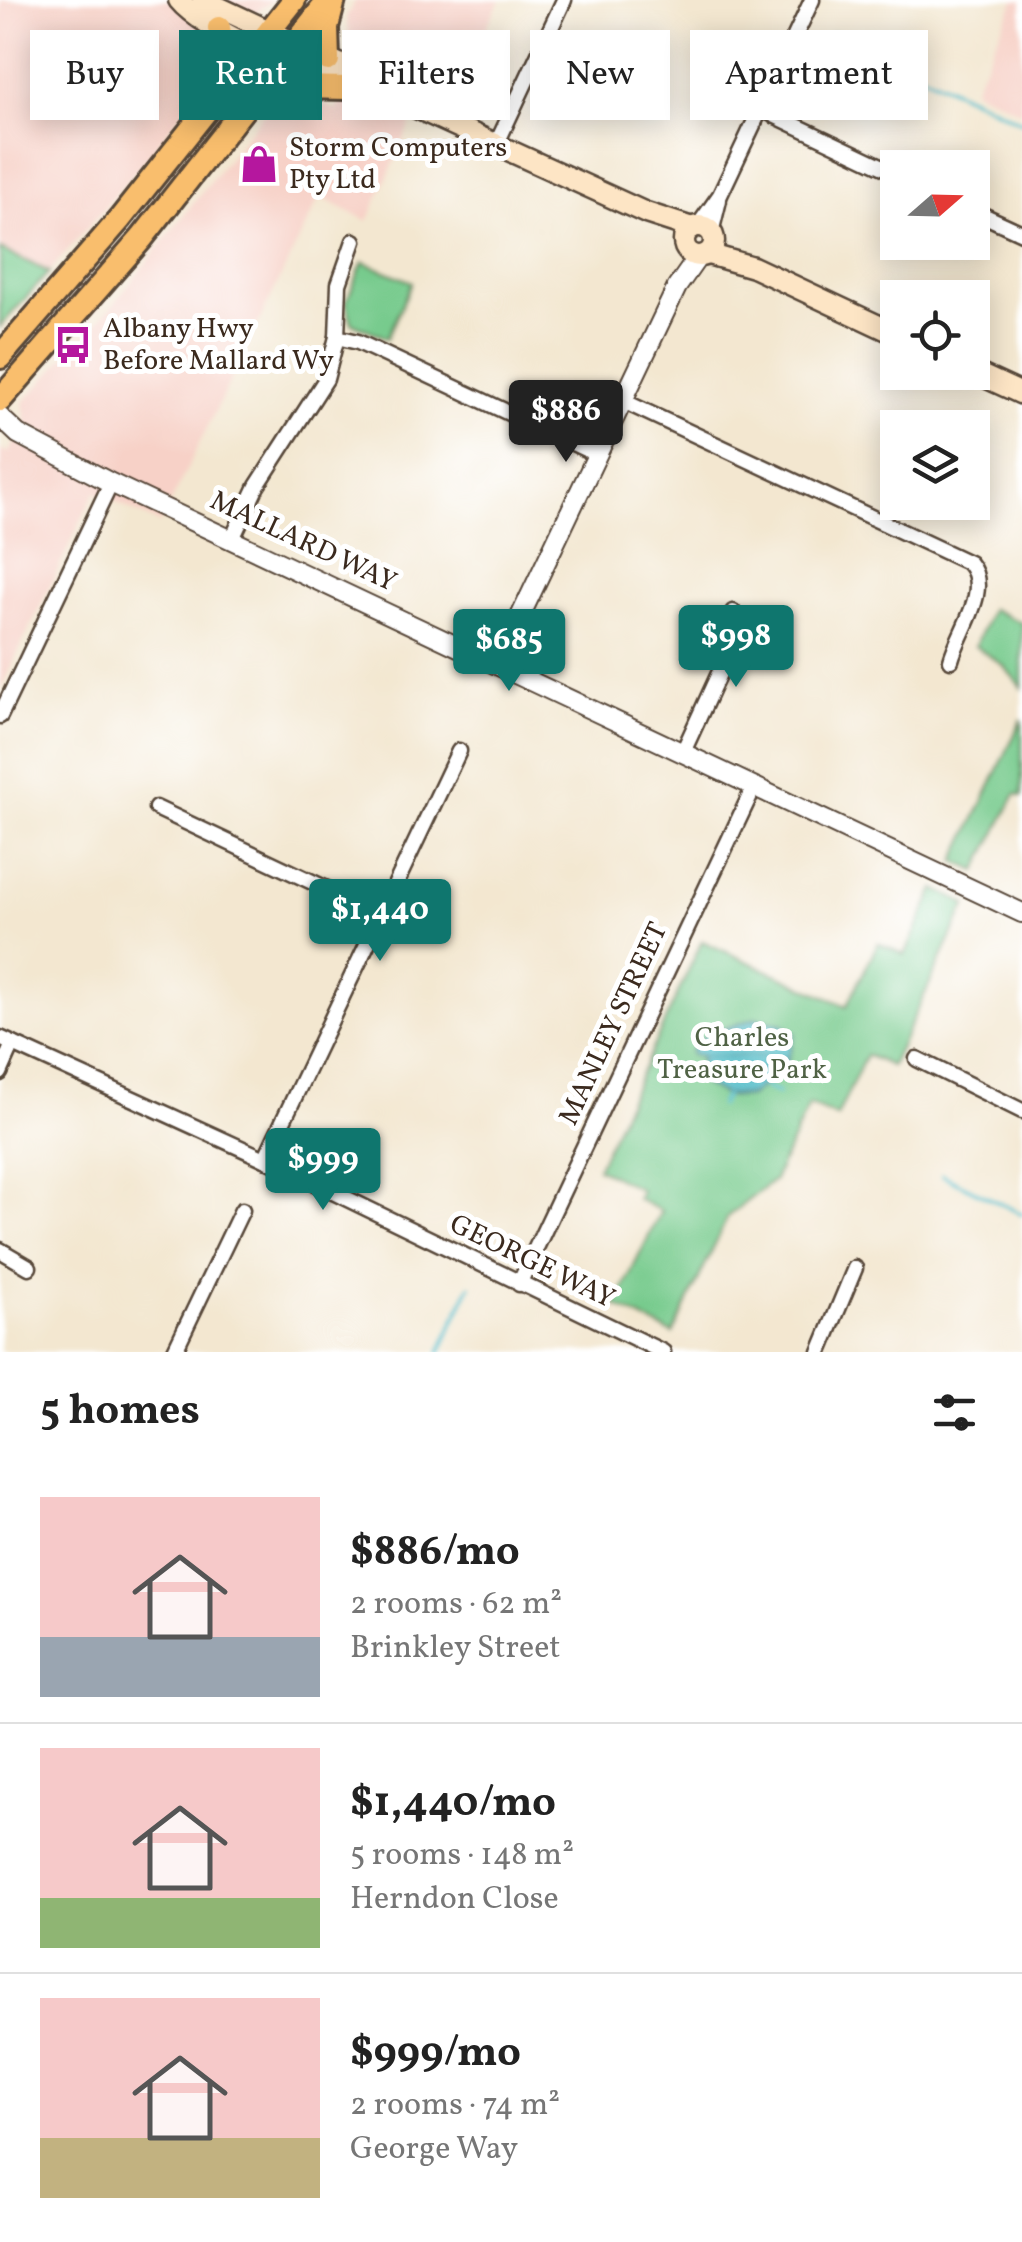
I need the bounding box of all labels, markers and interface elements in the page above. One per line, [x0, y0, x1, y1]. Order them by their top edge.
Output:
chip: Buy [30, 30, 159, 120]
chip: Rent [179, 30, 322, 120]
chip: Filters [342, 30, 510, 120]
chip: New [530, 30, 670, 120]
chip: Apartment [690, 30, 928, 120]
place label: Storm Computers Pty Ltd [289, 129, 507, 200]
shop icon: Storm Computers Pty Ltd [238, 143, 280, 185]
north arrow [880, 150, 990, 260]
map controls [880, 150, 990, 520]
button: locate [880, 280, 990, 390]
place label: Albany Hwy Before Mallard Wy [103, 310, 334, 381]
bus stop icon: Albany Hwy Before Mallard Wy [52, 324, 94, 366]
pin: $886 [507, 380, 625, 465]
text: $886 [531, 390, 601, 434]
button: layers [880, 410, 990, 520]
street label: MALLARD WAY [203, 482, 403, 602]
pin: $998 [677, 605, 795, 690]
pin: $685 [450, 609, 568, 694]
text: $998 [701, 615, 771, 659]
text: $685 [475, 619, 543, 663]
pin: $1,440 [299, 879, 461, 964]
text: $1,440 [331, 889, 429, 933]
street label: MANLEY STREET [550, 916, 678, 1132]
park label: Charles Treasure Park [657, 1019, 827, 1090]
pin: $999 [264, 1128, 382, 1213]
text: $999 [287, 1138, 359, 1182]
street label: GEORGE WAY [443, 1205, 621, 1319]
text: 5 homes [40, 1383, 200, 1442]
icon: filters [927, 1385, 982, 1440]
text: $886/mo [350, 1524, 520, 1583]
icon: home [120, 1537, 240, 1657]
text: 2 rooms · 62 m² [350, 1583, 562, 1627]
text: Brinkley Street [350, 1627, 561, 1671]
text: $1,440/mo [350, 1775, 556, 1834]
icon: home [120, 1788, 240, 1908]
text: 5 rooms · 148 m² [350, 1834, 574, 1878]
text: Herndon Close [350, 1878, 559, 1922]
text: $999/mo [350, 2025, 521, 2084]
icon: home [120, 2038, 240, 2158]
text: 2 rooms · 74 m² [350, 2084, 560, 2128]
text: George Way [350, 2128, 518, 2172]

